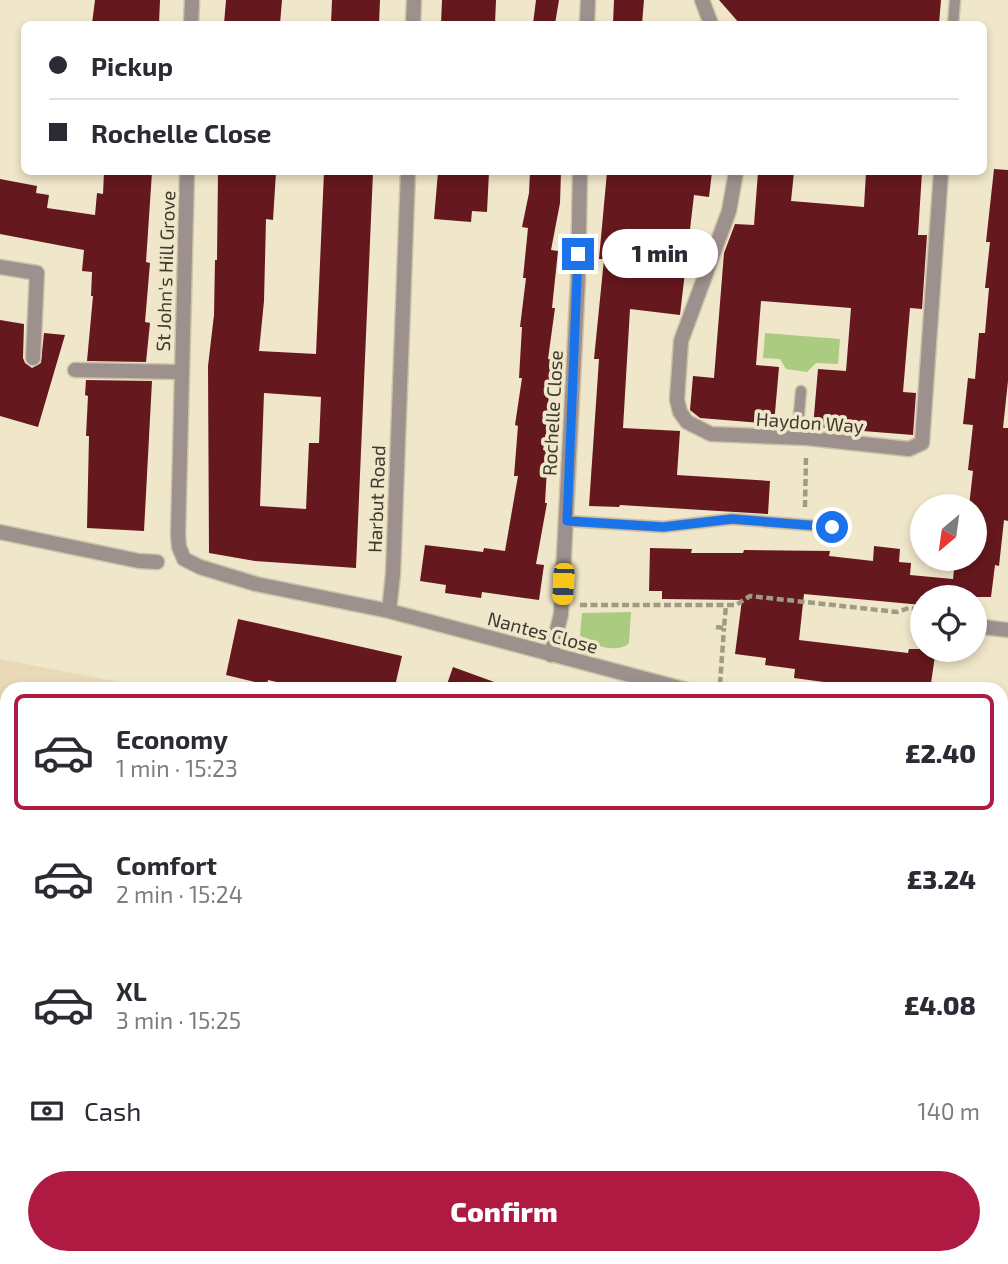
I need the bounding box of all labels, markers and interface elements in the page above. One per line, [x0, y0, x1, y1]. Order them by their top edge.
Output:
text: Pickup [91, 50, 173, 81]
text: Rochelle Close [91, 117, 272, 148]
street label: St John's Hill Grove [151, 190, 179, 352]
callout: 1 min [602, 230, 718, 278]
route end [562, 238, 594, 270]
text: 1 min [632, 239, 688, 267]
street label: Rochelle Close [537, 350, 567, 476]
street label: Haydon Way [755, 407, 865, 437]
street label: Harbut Road [363, 445, 389, 553]
north arrow [910, 494, 987, 570]
map controls [910, 494, 987, 662]
route start [816, 511, 848, 543]
car [552, 562, 575, 606]
button: locate [910, 585, 987, 662]
street label: Nantes Close [485, 606, 601, 658]
icon: car [32, 721, 95, 784]
text: Economy [116, 723, 228, 754]
text: £2.40 [905, 737, 976, 768]
text: 1 min · 15:23 [116, 754, 238, 782]
icon: car [32, 847, 95, 910]
text: Comfort [116, 849, 217, 880]
text: £3.24 [907, 863, 976, 894]
text: 2 min · 15:24 [116, 880, 243, 908]
icon: car [32, 973, 95, 1036]
text: XL [116, 975, 147, 1006]
text: £4.08 [904, 989, 976, 1020]
text: 3 min · 15:25 [116, 1006, 241, 1034]
icon: cash [28, 1092, 66, 1130]
text: Cash [84, 1095, 141, 1126]
text: 140 m [918, 1097, 980, 1125]
button: Confirm [28, 1171, 980, 1251]

